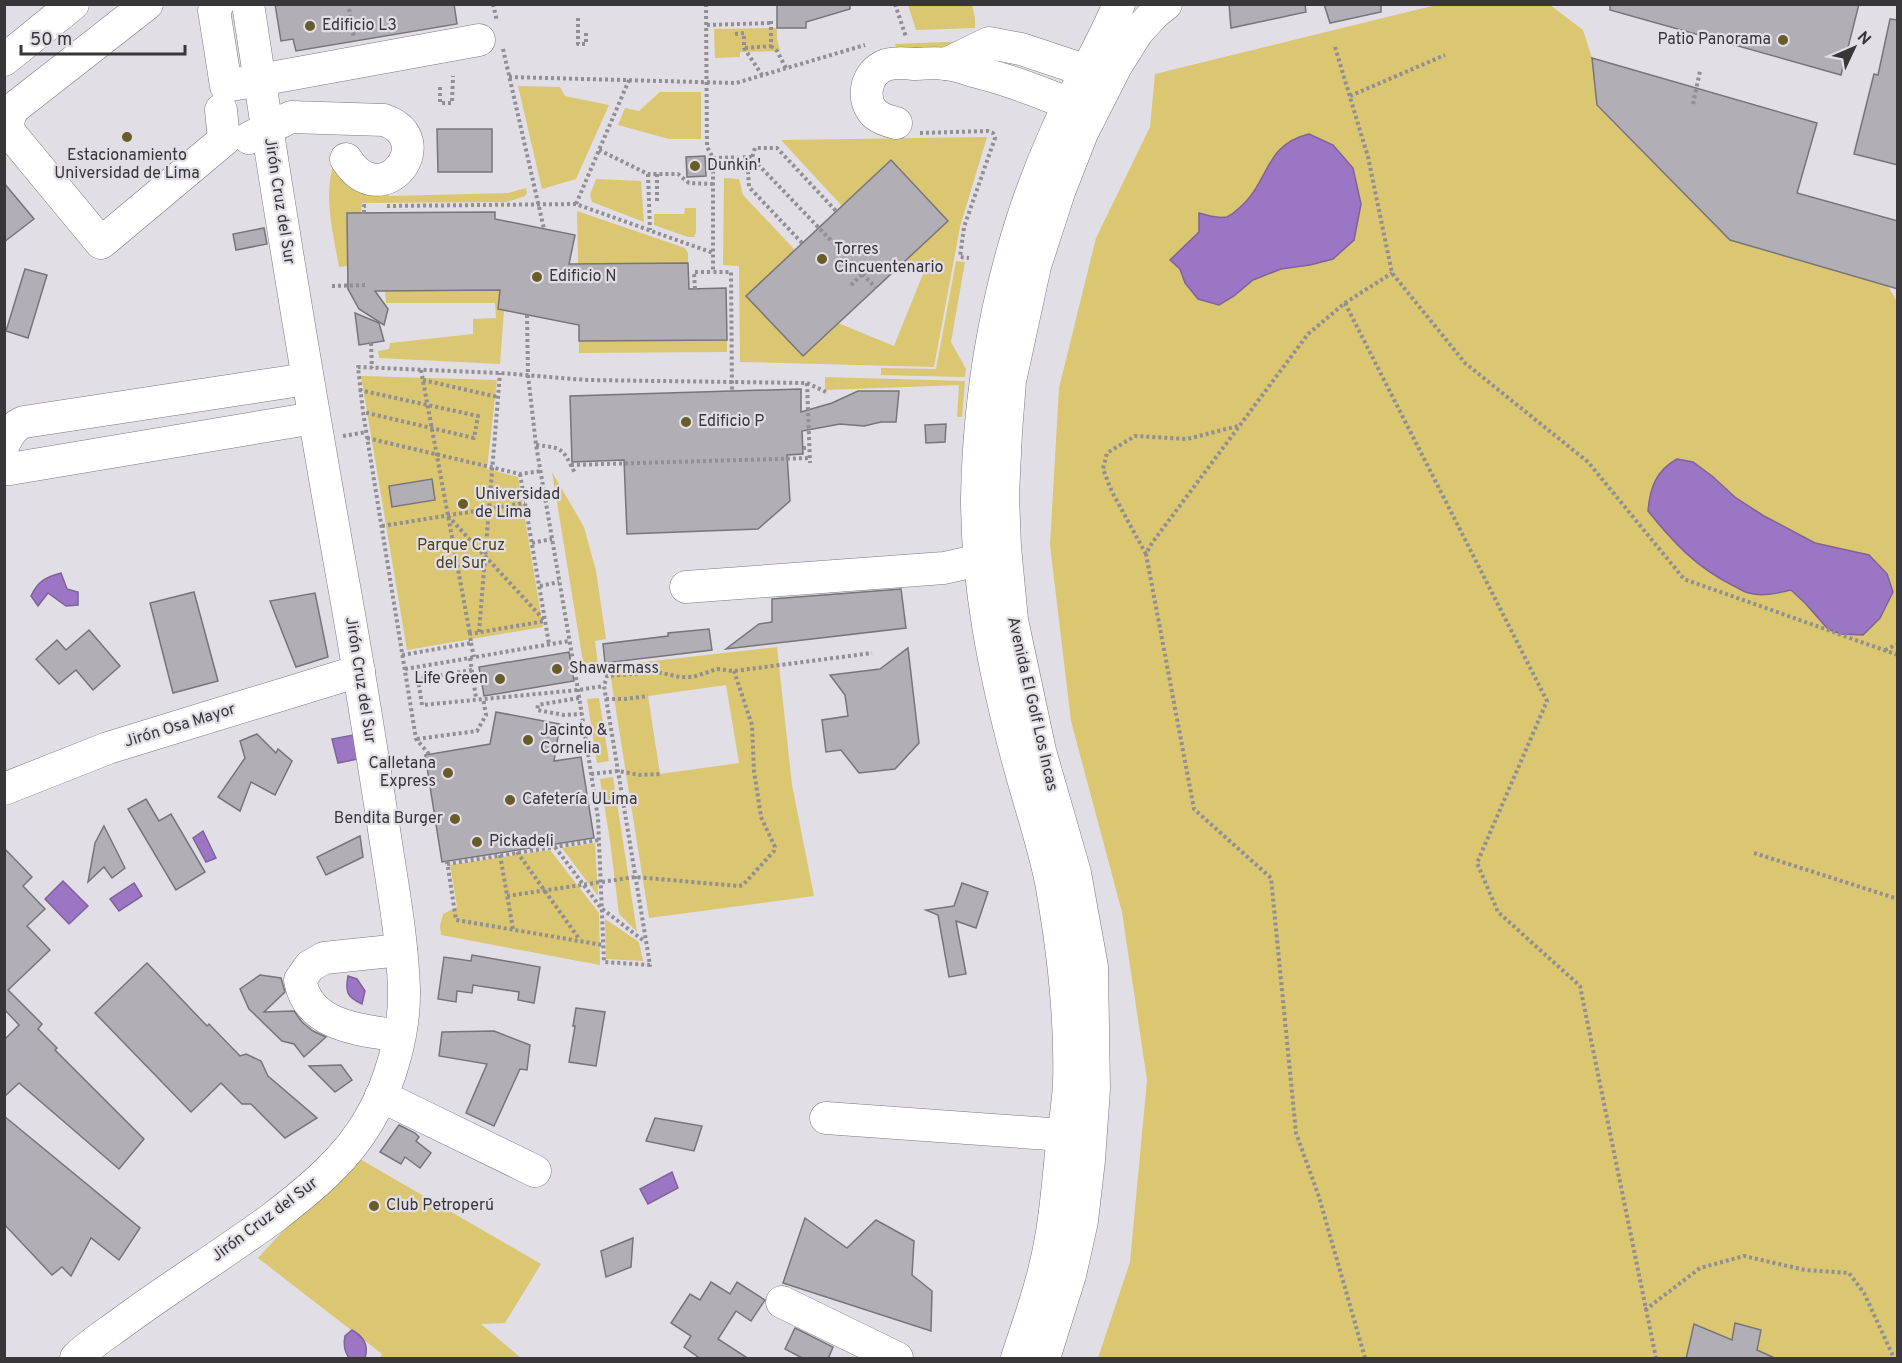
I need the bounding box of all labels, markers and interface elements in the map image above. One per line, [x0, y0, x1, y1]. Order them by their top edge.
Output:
place label: Edificio L3 [322, 16, 397, 36]
scale bar [21, 18, 184, 56]
north arrow [1824, 18, 1884, 78]
marker: Edificio L3 [303, 19, 317, 33]
text: N [1852, 28, 1875, 50]
text: 50 m [30, 29, 72, 52]
place label: Patio Panorama [1658, 30, 1771, 50]
marker: Patio Panorama [1776, 33, 1790, 47]
marker: Estacionamiento Universidad de Lima [120, 130, 134, 144]
street label: Jirón Cruz del Sur [259, 136, 299, 266]
place label: Estacionamiento Universidad de Lima [54, 146, 200, 184]
place label: Dunkin' [707, 156, 761, 176]
marker: Dunkin' [688, 159, 702, 173]
place label: Torres Cincuentenario [834, 240, 944, 278]
marker: Torres Cincuentenario [815, 252, 829, 266]
place label: Edificio N [549, 267, 617, 287]
marker: Edificio N [530, 270, 544, 284]
place label: Edificio P [698, 412, 764, 432]
marker: Edificio P [679, 415, 693, 429]
place label: Universidad de Lima [475, 485, 560, 523]
marker: Universidad de Lima [456, 497, 470, 511]
park label: Parque Cruz del Sur [417, 536, 505, 574]
street label: Jirón Cruz del Sur [340, 615, 380, 745]
street label: Avenida El Golf Los Incas [1002, 615, 1062, 793]
place label: Shawarmass [569, 659, 659, 679]
marker: Shawarmass [550, 662, 564, 676]
place label: Life Green [414, 669, 488, 689]
marker: Life Green [493, 672, 507, 686]
street label: Jirón Osa Mayor [122, 700, 238, 752]
place label: Jacinto & Cornelia [540, 721, 608, 759]
marker: Jacinto & Cornelia [521, 733, 535, 747]
place label: Calletana Express [368, 754, 436, 792]
marker: Calletana Express [441, 766, 455, 780]
place label: Cafetería ULima [522, 790, 637, 810]
marker: Cafetería ULima [503, 793, 517, 807]
place label: Bendita Burger [334, 809, 443, 829]
marker: Bendita Burger [448, 812, 462, 826]
place label: Pickadeli [489, 832, 554, 852]
marker: Pickadeli [470, 835, 484, 849]
street label: Jirón Cruz del Sur [208, 1173, 322, 1267]
place label: Club Petroperú [386, 1196, 494, 1216]
marker: Club Petroperú [367, 1199, 381, 1213]

